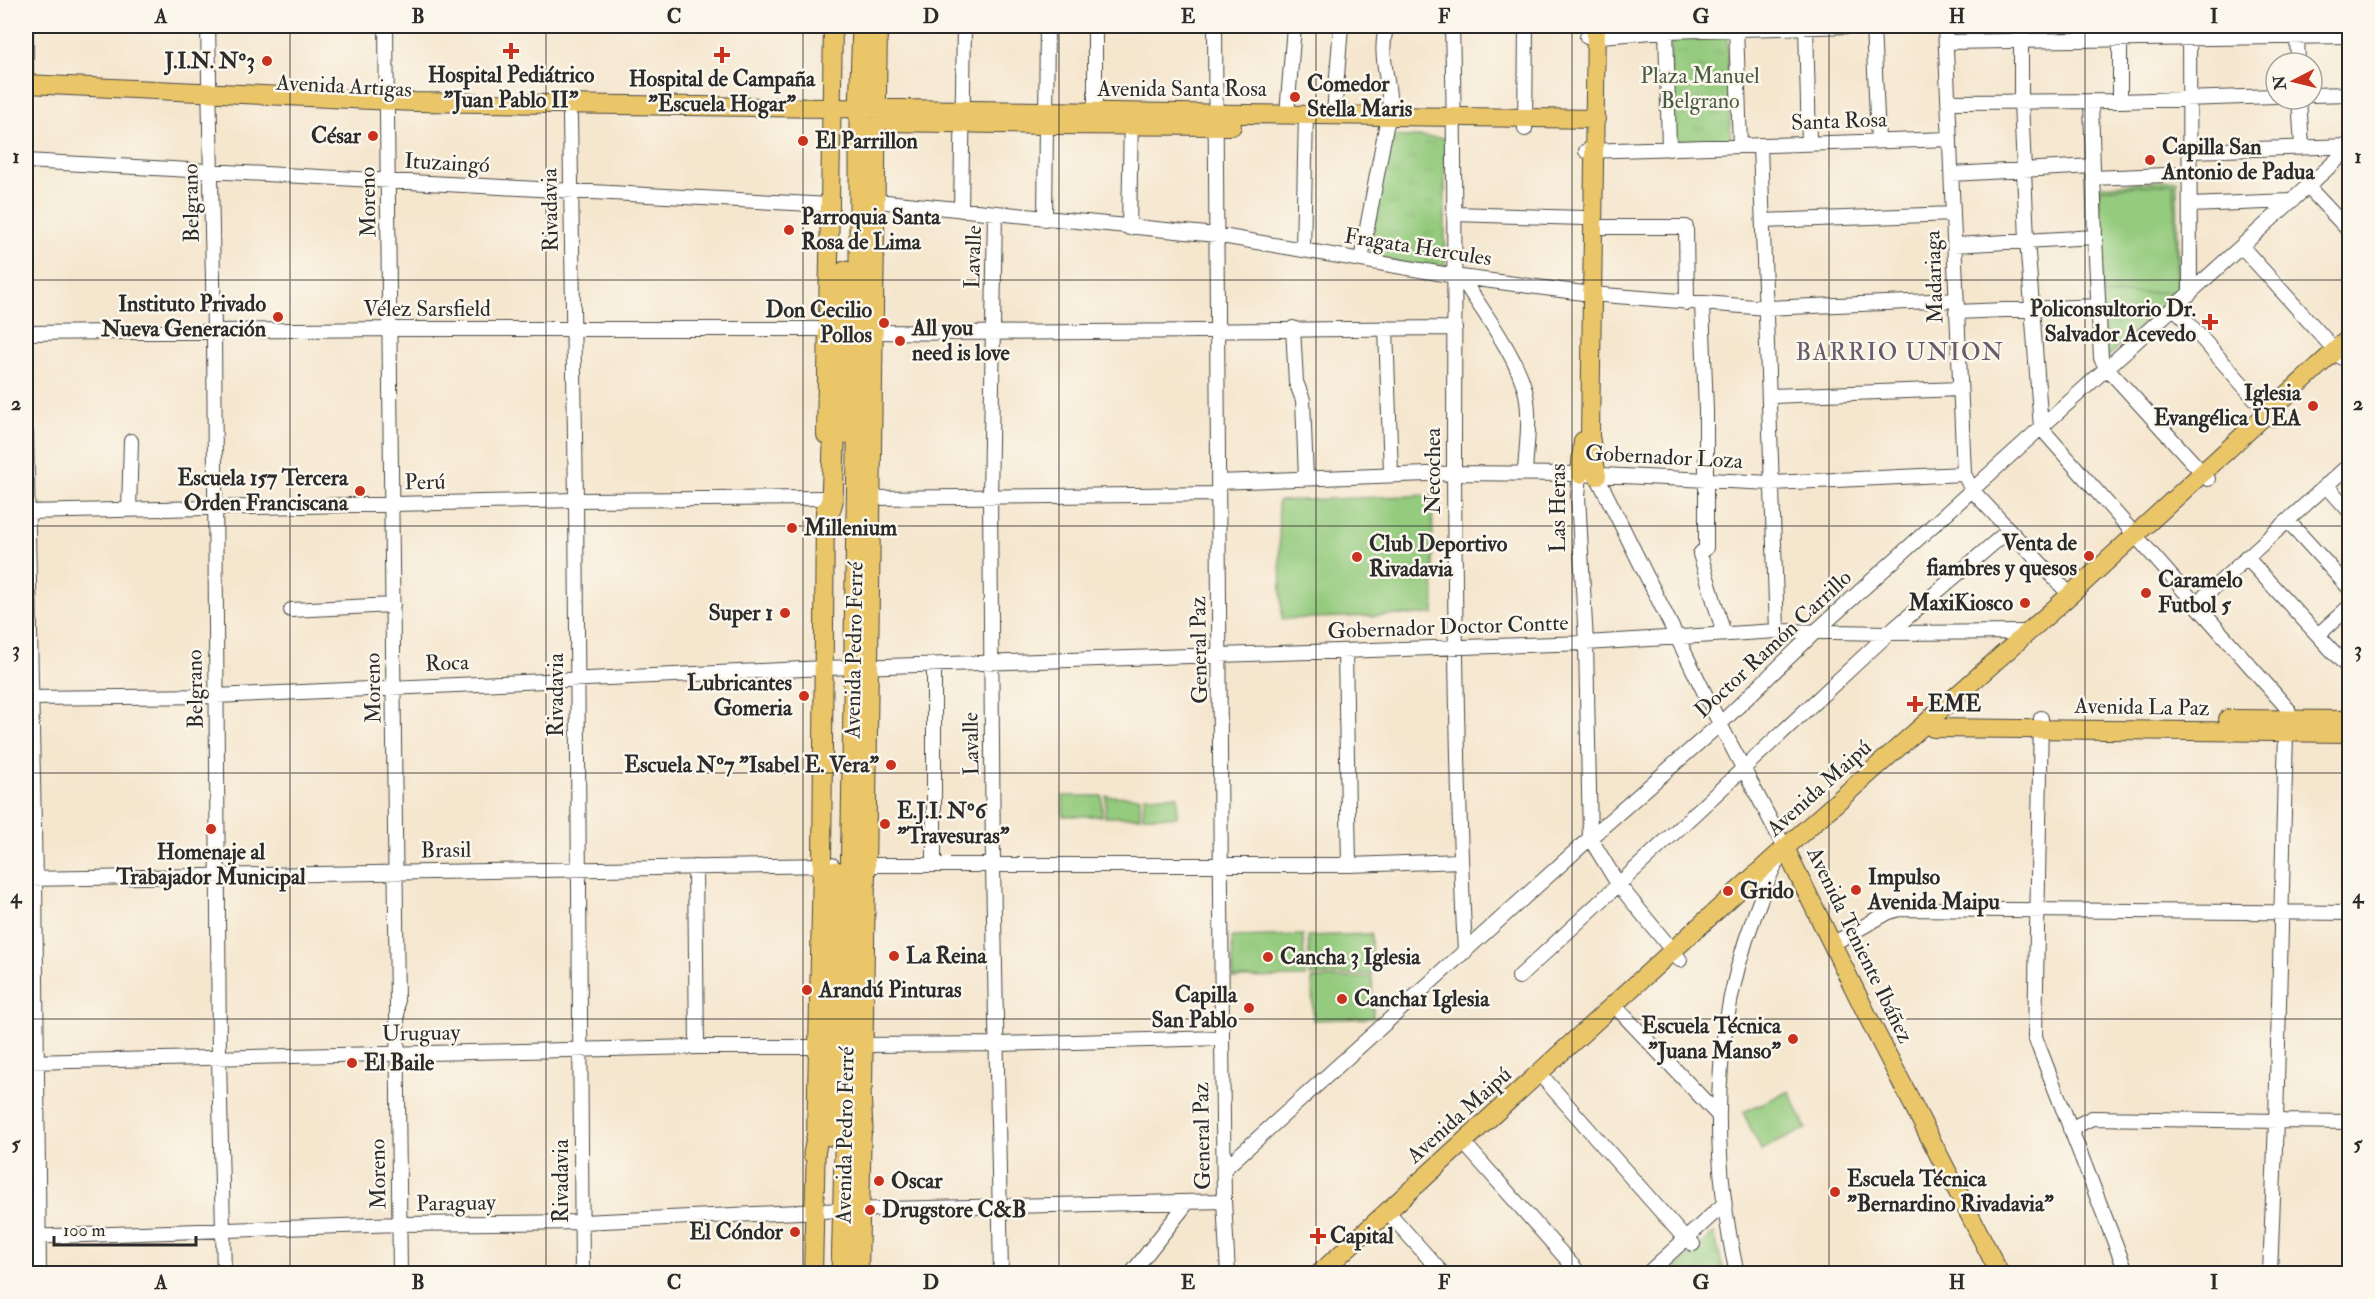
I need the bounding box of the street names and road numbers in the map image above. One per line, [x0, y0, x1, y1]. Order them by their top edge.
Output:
street label: Avenida Artigas [274, 68, 413, 104]
street label: Avenida Santa Rosa [1096, 75, 1268, 103]
street label: Santa Rosa [1791, 105, 1888, 137]
street label: Ituzaingó [404, 147, 490, 179]
street label: Belgrano [176, 163, 206, 243]
street label: Moreno [353, 166, 383, 238]
street label: Rivadavia [535, 167, 565, 252]
street label: Fragata Hercules [1342, 222, 1494, 272]
street label: Lavalle [958, 225, 988, 289]
street label: Madariaga [1918, 229, 1950, 324]
street label: Vélez Sarsfield [363, 295, 491, 323]
street label: Necochea [1419, 427, 1447, 514]
street label: Gobernador Loza [1584, 439, 1745, 475]
street label: Las Heras [1544, 464, 1572, 552]
street label: Perú [404, 468, 446, 496]
street label: Avenida Pedro Ferré [838, 560, 870, 740]
street label: Doctor Ramón Carrillo [1688, 564, 1858, 724]
street label: General Paz [1184, 596, 1214, 704]
street label: Gobernador Doctor Contte [1327, 609, 1569, 645]
street label: Roca [425, 648, 470, 678]
street label: Belgrano [180, 649, 210, 729]
street label: Moreno [358, 652, 388, 724]
street label: Rivadavia [542, 652, 570, 737]
street label: Avenida La Paz [2073, 692, 2210, 722]
street label: Lavalle [956, 712, 986, 776]
street label: Avenida Maipú [1760, 733, 1878, 844]
street label: Brasil [420, 836, 472, 864]
street label: Avenida Teniente Ibáñez [1800, 842, 1920, 1048]
street label: Uruguay [382, 1018, 461, 1048]
street label: Avenida Pedro Ferré [829, 1045, 861, 1225]
street label: Avenida Maipú [1400, 1060, 1518, 1171]
street label: General Paz [1187, 1082, 1217, 1190]
street label: Moreno [363, 1138, 393, 1210]
street label: Rivadavia [547, 1138, 575, 1223]
street label: Paraguay [416, 1188, 496, 1218]

